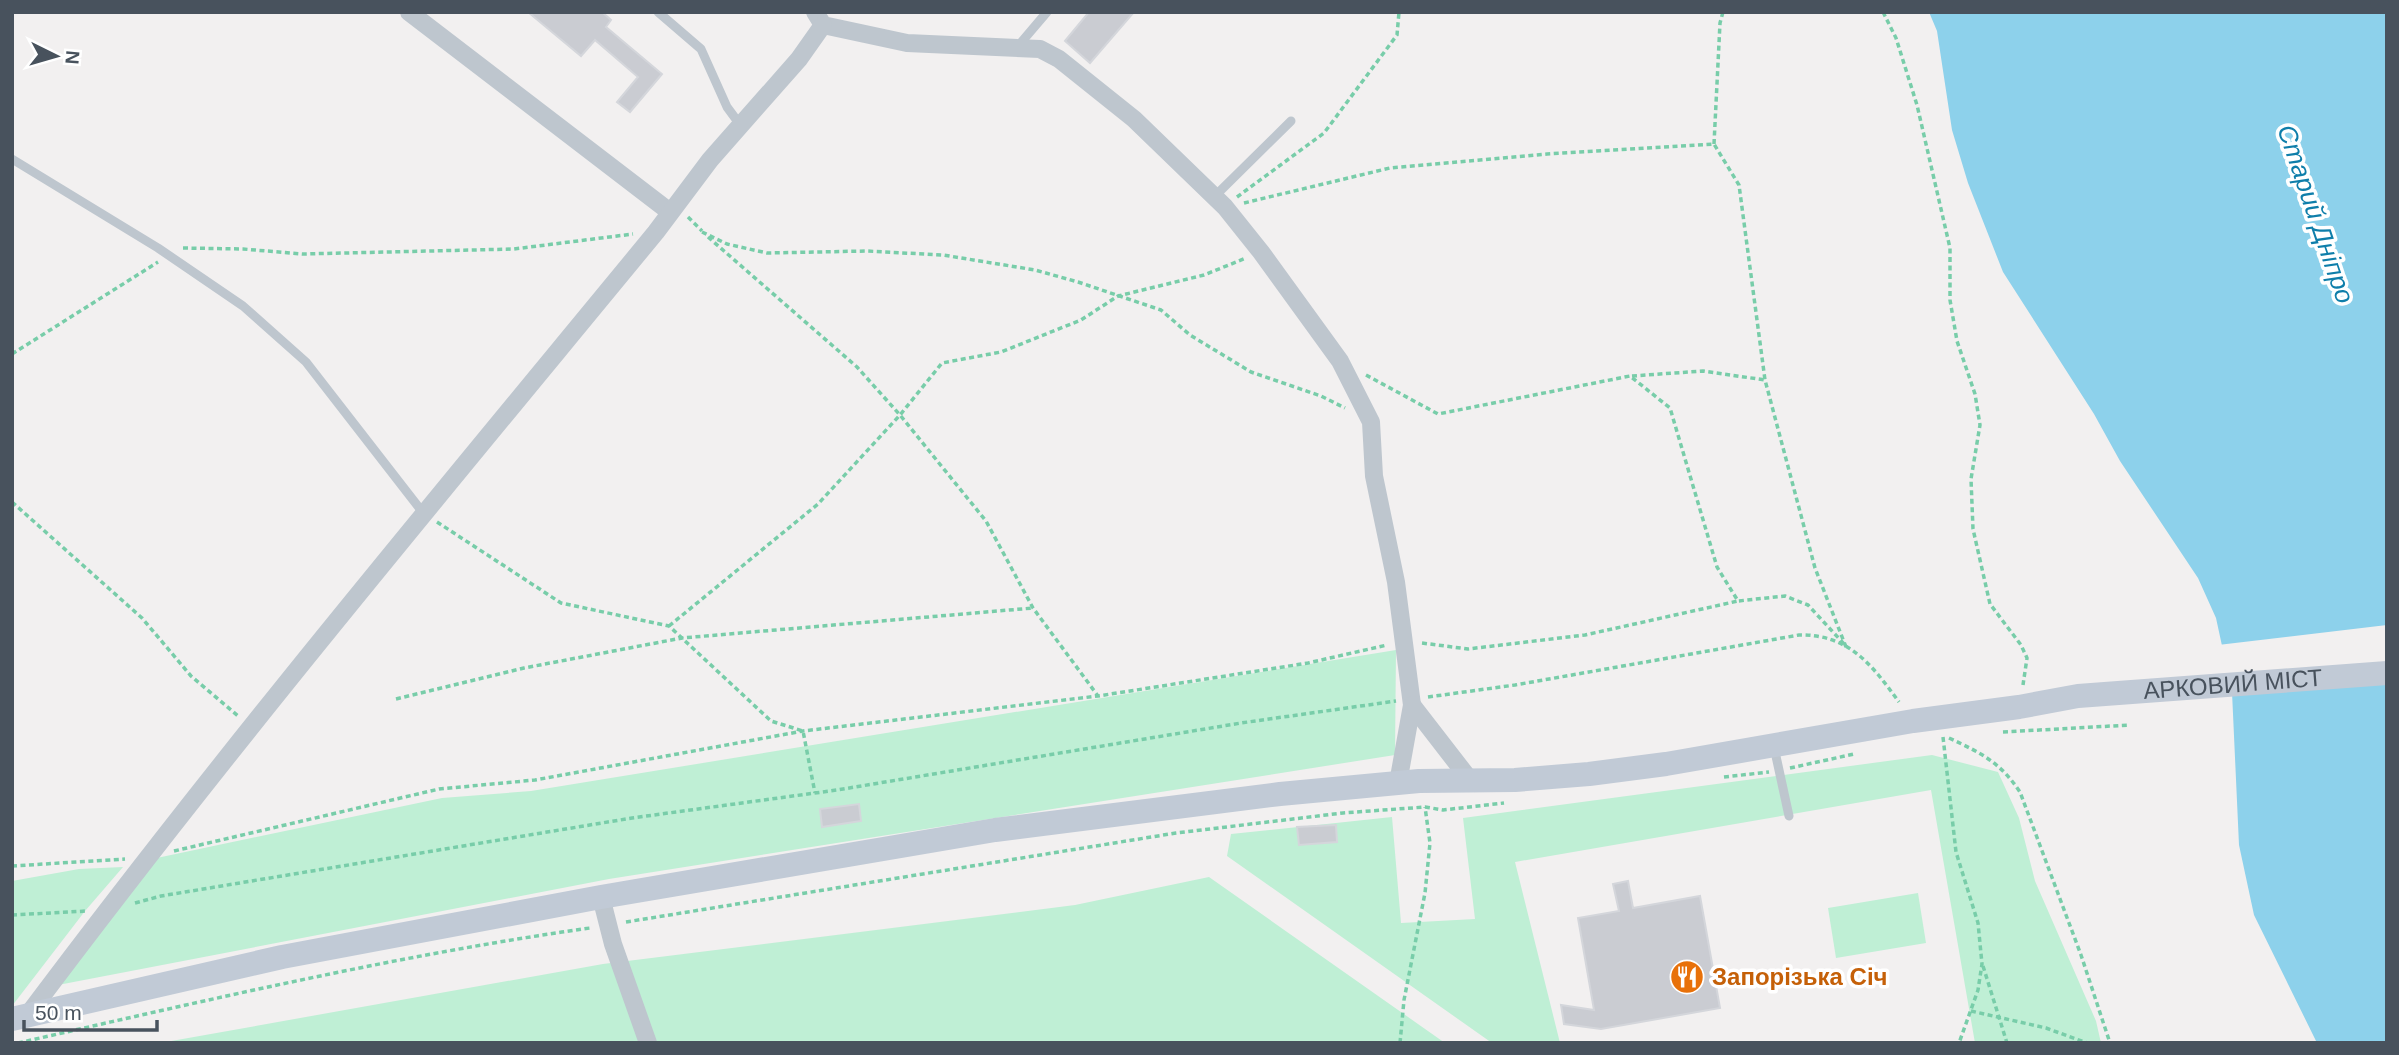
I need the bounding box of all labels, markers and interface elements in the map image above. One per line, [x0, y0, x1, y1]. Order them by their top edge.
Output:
north arrow [21, 21, 91, 91]
text: N [61, 50, 83, 65]
water label: Старий Дніпро [2271, 121, 2361, 307]
street label: АРКОВИЙ МІСТ [2142, 664, 2324, 704]
restaurant icon: Запорізька Січ [1668, 958, 1706, 996]
place label: Запорізька Січ [1712, 963, 1888, 990]
scale bar [24, 988, 158, 1032]
text: 50 m [35, 1001, 82, 1024]

